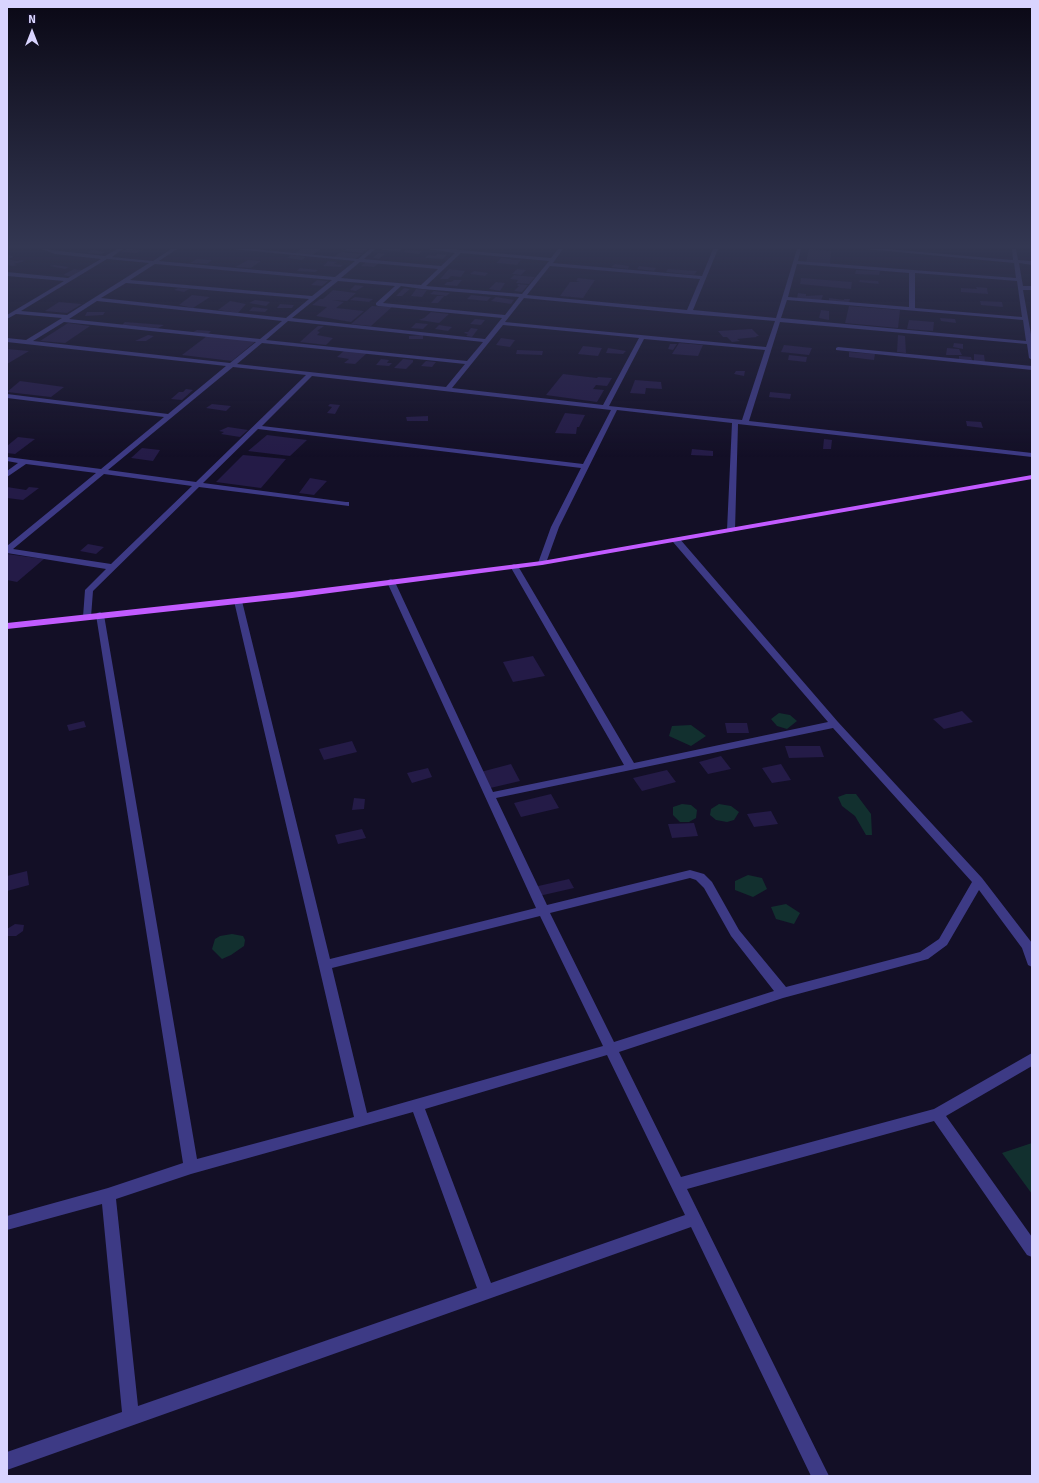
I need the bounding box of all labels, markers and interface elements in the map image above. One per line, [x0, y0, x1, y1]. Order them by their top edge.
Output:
north arrow [12, 12, 52, 52]
text: N [28, 13, 36, 26]

